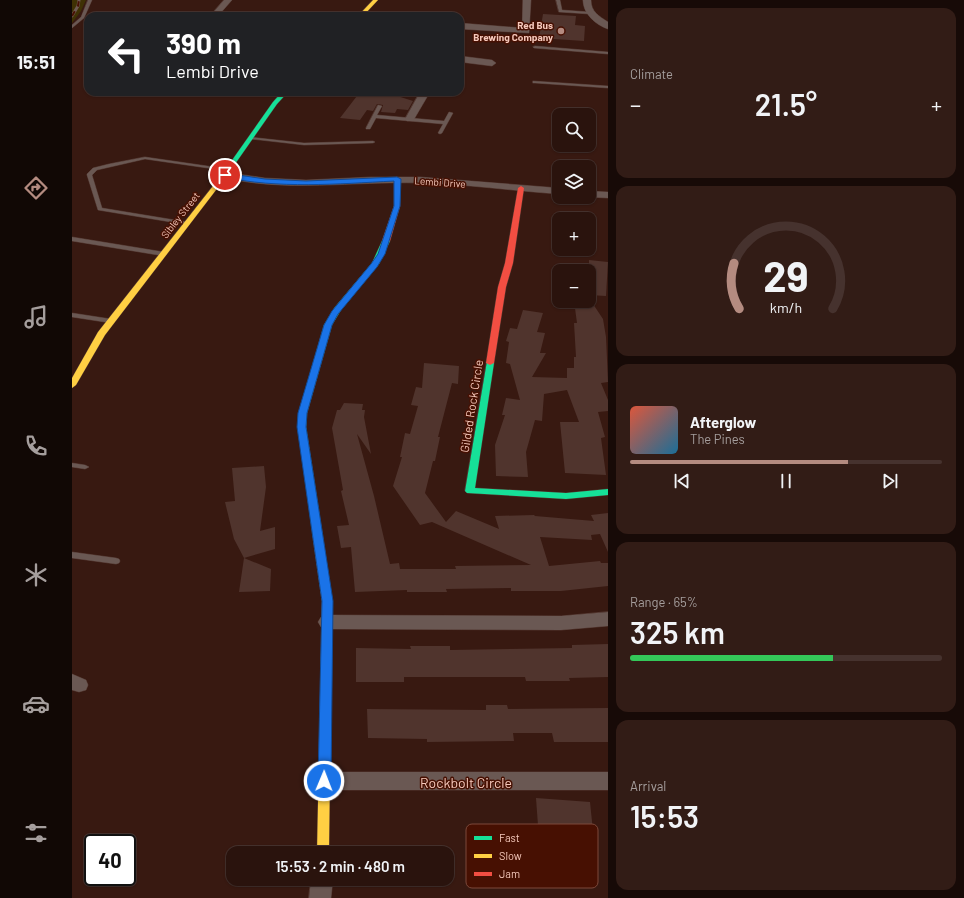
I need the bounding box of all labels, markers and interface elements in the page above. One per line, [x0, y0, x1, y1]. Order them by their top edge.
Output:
place label: Red Bus Brewing Company [473, 19, 553, 43]
text: 390 m [166, 26, 241, 60]
marker: Red Bus Brewing Company [556, 26, 566, 36]
icon: left [100, 28, 152, 80]
text: 15:51 [17, 51, 55, 73]
text: Lembi Drive [166, 60, 259, 82]
text: Climate [630, 66, 673, 82]
text: 21.5° [755, 86, 817, 122]
text: − [630, 91, 641, 117]
text: + [931, 91, 942, 117]
map controls [552, 108, 596, 308]
button: search [552, 108, 596, 152]
pin [208, 158, 242, 192]
button: layers [552, 160, 596, 204]
icon: arrive [214, 164, 236, 186]
icon: directions [22, 174, 50, 202]
street label: Lembi Drive [414, 174, 466, 190]
street label: Sibley Street [158, 189, 202, 240]
button: + [552, 212, 596, 256]
text: 29 [763, 250, 809, 300]
button: − [552, 264, 596, 308]
text: km/h [770, 299, 802, 316]
icon: music [22, 303, 50, 331]
street label: Gilded Rock Circle [457, 359, 485, 453]
text: Afterglow [690, 413, 756, 431]
text: The Pines [690, 431, 745, 447]
icon: phone [22, 432, 50, 460]
icon: previous [671, 470, 693, 492]
icon: pause [775, 470, 797, 492]
icon: next [879, 470, 901, 492]
icon: climate [22, 561, 50, 589]
text: Range · 65% [630, 594, 698, 610]
text: 325 km [630, 614, 725, 650]
icon: car [22, 690, 50, 718]
position arrow [303, 760, 345, 802]
street label: Rockbolt Circle [420, 774, 512, 791]
text: Arrival [630, 778, 666, 794]
text: 15:53 [630, 798, 699, 834]
icon: filters [22, 819, 50, 847]
legend [466, 824, 598, 888]
text: Fast [499, 831, 520, 844]
speed limit sign: 40 [84, 834, 136, 886]
text: Slow [499, 849, 522, 862]
text: 15:53 · 2 min · 480 m [275, 857, 405, 875]
text: Jam [499, 867, 520, 880]

